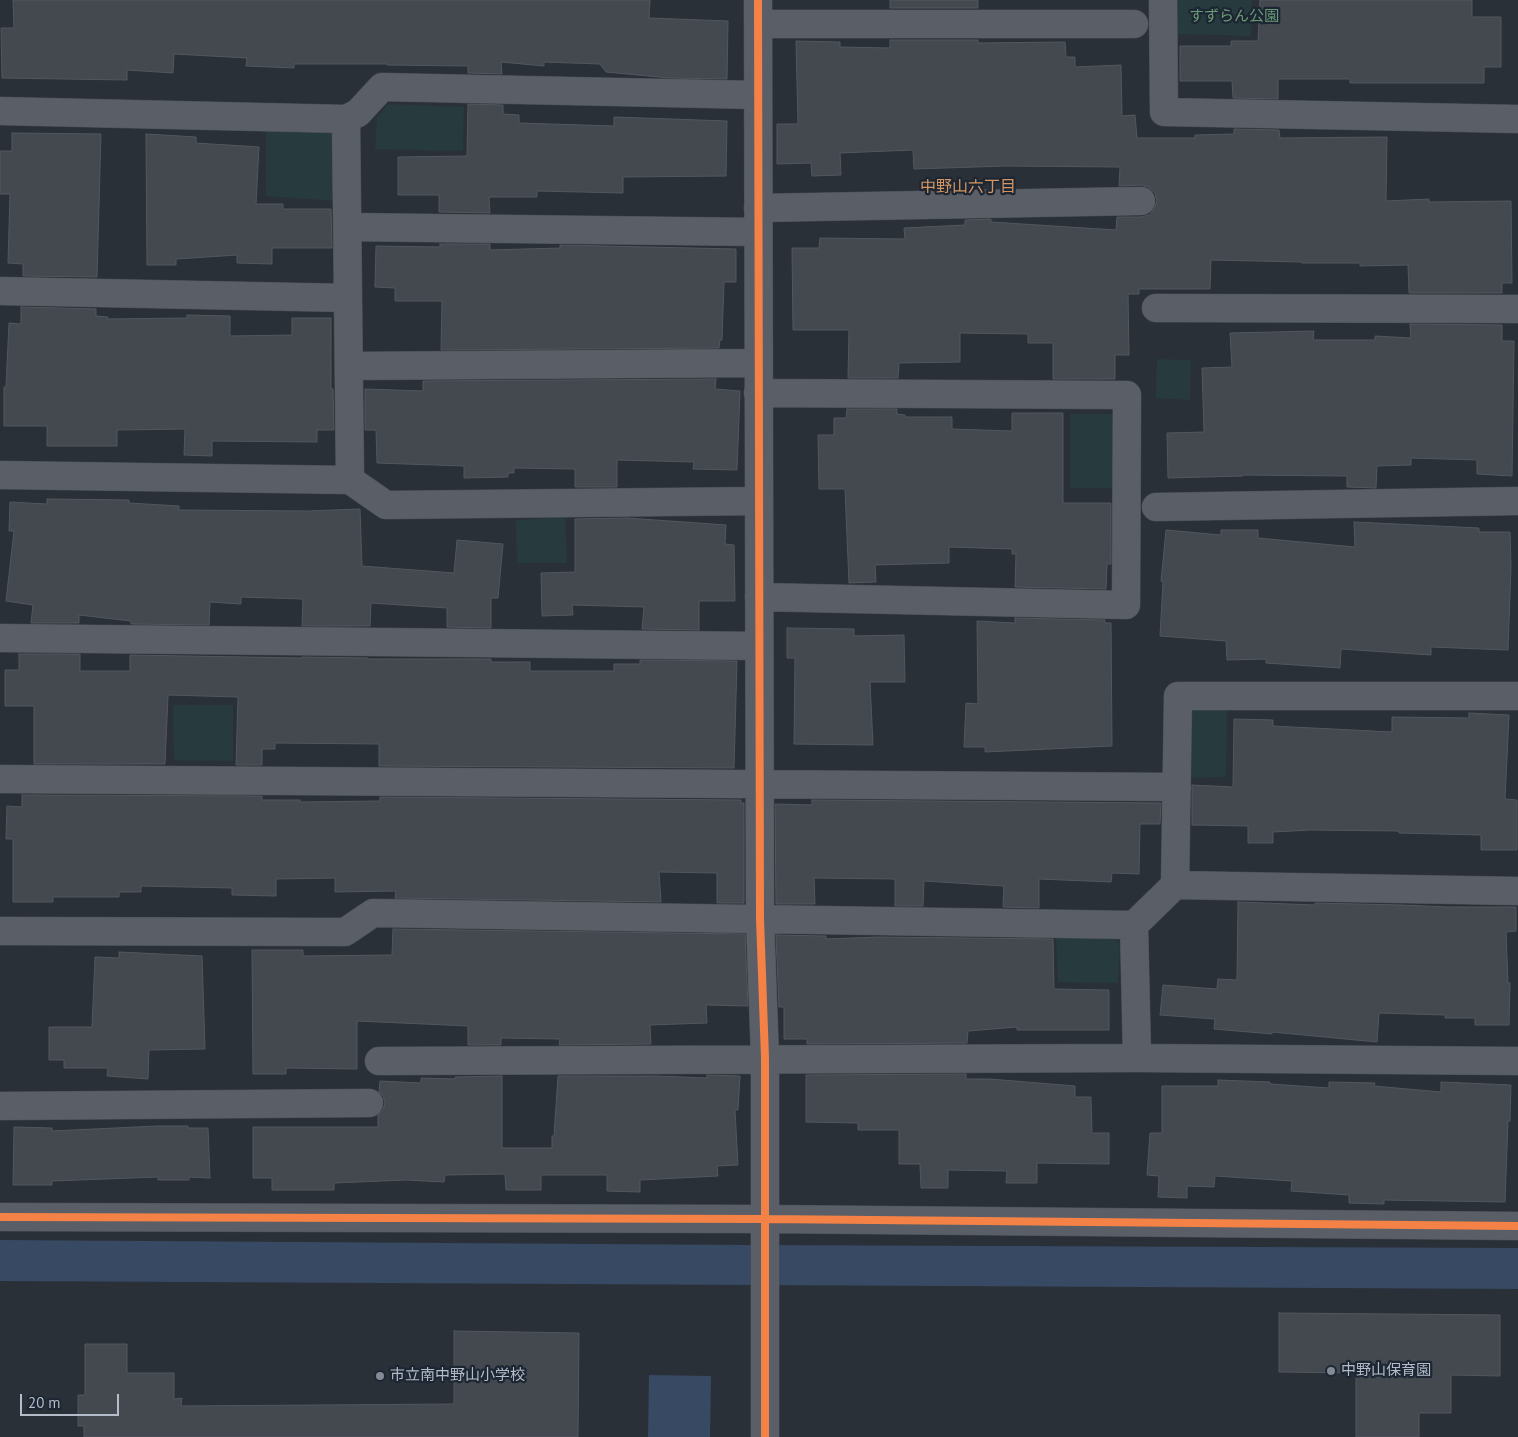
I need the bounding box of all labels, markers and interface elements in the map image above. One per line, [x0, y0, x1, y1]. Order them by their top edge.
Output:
park label: すずらん公園 [1189, 8, 1279, 26]
district label: 中野山六丁目 [920, 177, 1016, 197]
place label: 中野山保育園 [1341, 1362, 1431, 1380]
marker: 中野山保育園 [1325, 1365, 1337, 1377]
place label: 市立南中野山小学校 [390, 1367, 525, 1385]
marker: 市立南中野山小学校 [374, 1370, 386, 1382]
scale bar [22, 1384, 121, 1416]
text: 20 m [28, 1393, 61, 1412]

